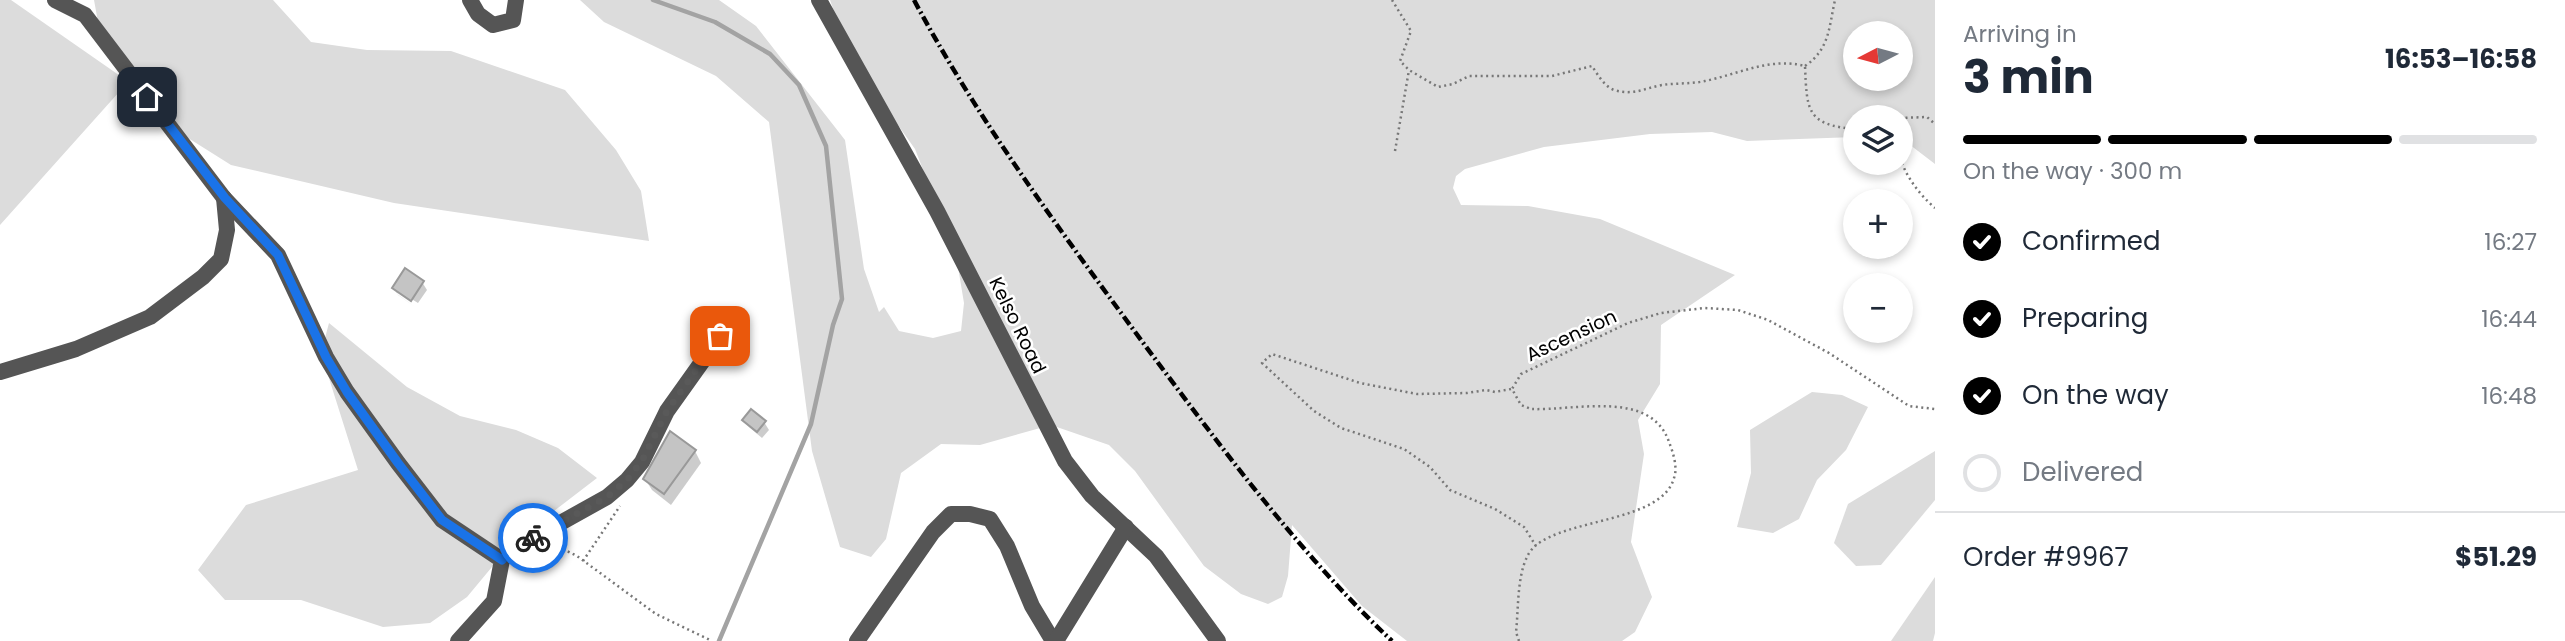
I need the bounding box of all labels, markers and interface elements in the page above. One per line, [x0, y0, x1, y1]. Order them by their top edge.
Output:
text: Arriving in [1963, 18, 2077, 50]
north arrow [1843, 21, 1913, 91]
map controls [1843, 21, 1913, 343]
text: 16:53–16:58 [2385, 41, 2537, 77]
text: 3 min [1963, 45, 2094, 109]
pin [117, 67, 177, 127]
icon: home [128, 78, 166, 116]
button: layers [1843, 105, 1913, 175]
text: On the way · 300 m [1963, 155, 2182, 187]
button: + [1843, 189, 1913, 259]
icon: check [1963, 223, 2001, 261]
text: Confirmed [2022, 223, 2160, 259]
text: 16:27 [2484, 226, 2537, 258]
street label: Kelso Road [983, 272, 1053, 378]
button: − [1843, 273, 1913, 343]
icon: check [1963, 300, 2001, 338]
text: Preparing [2022, 300, 2148, 336]
street label: Ascension [1522, 303, 1621, 368]
text: 16:44 [2481, 303, 2537, 335]
pin [690, 306, 750, 366]
icon: bag [701, 317, 739, 355]
icon: check [1963, 377, 2001, 415]
text: On the way [2022, 377, 2169, 413]
text: 16:48 [2481, 380, 2537, 412]
text: Delivered [2022, 454, 2143, 490]
courier [498, 503, 568, 573]
icon: bike [514, 519, 552, 557]
text: Order #9967 [1963, 539, 2129, 575]
text: $51.29 [2455, 539, 2537, 575]

